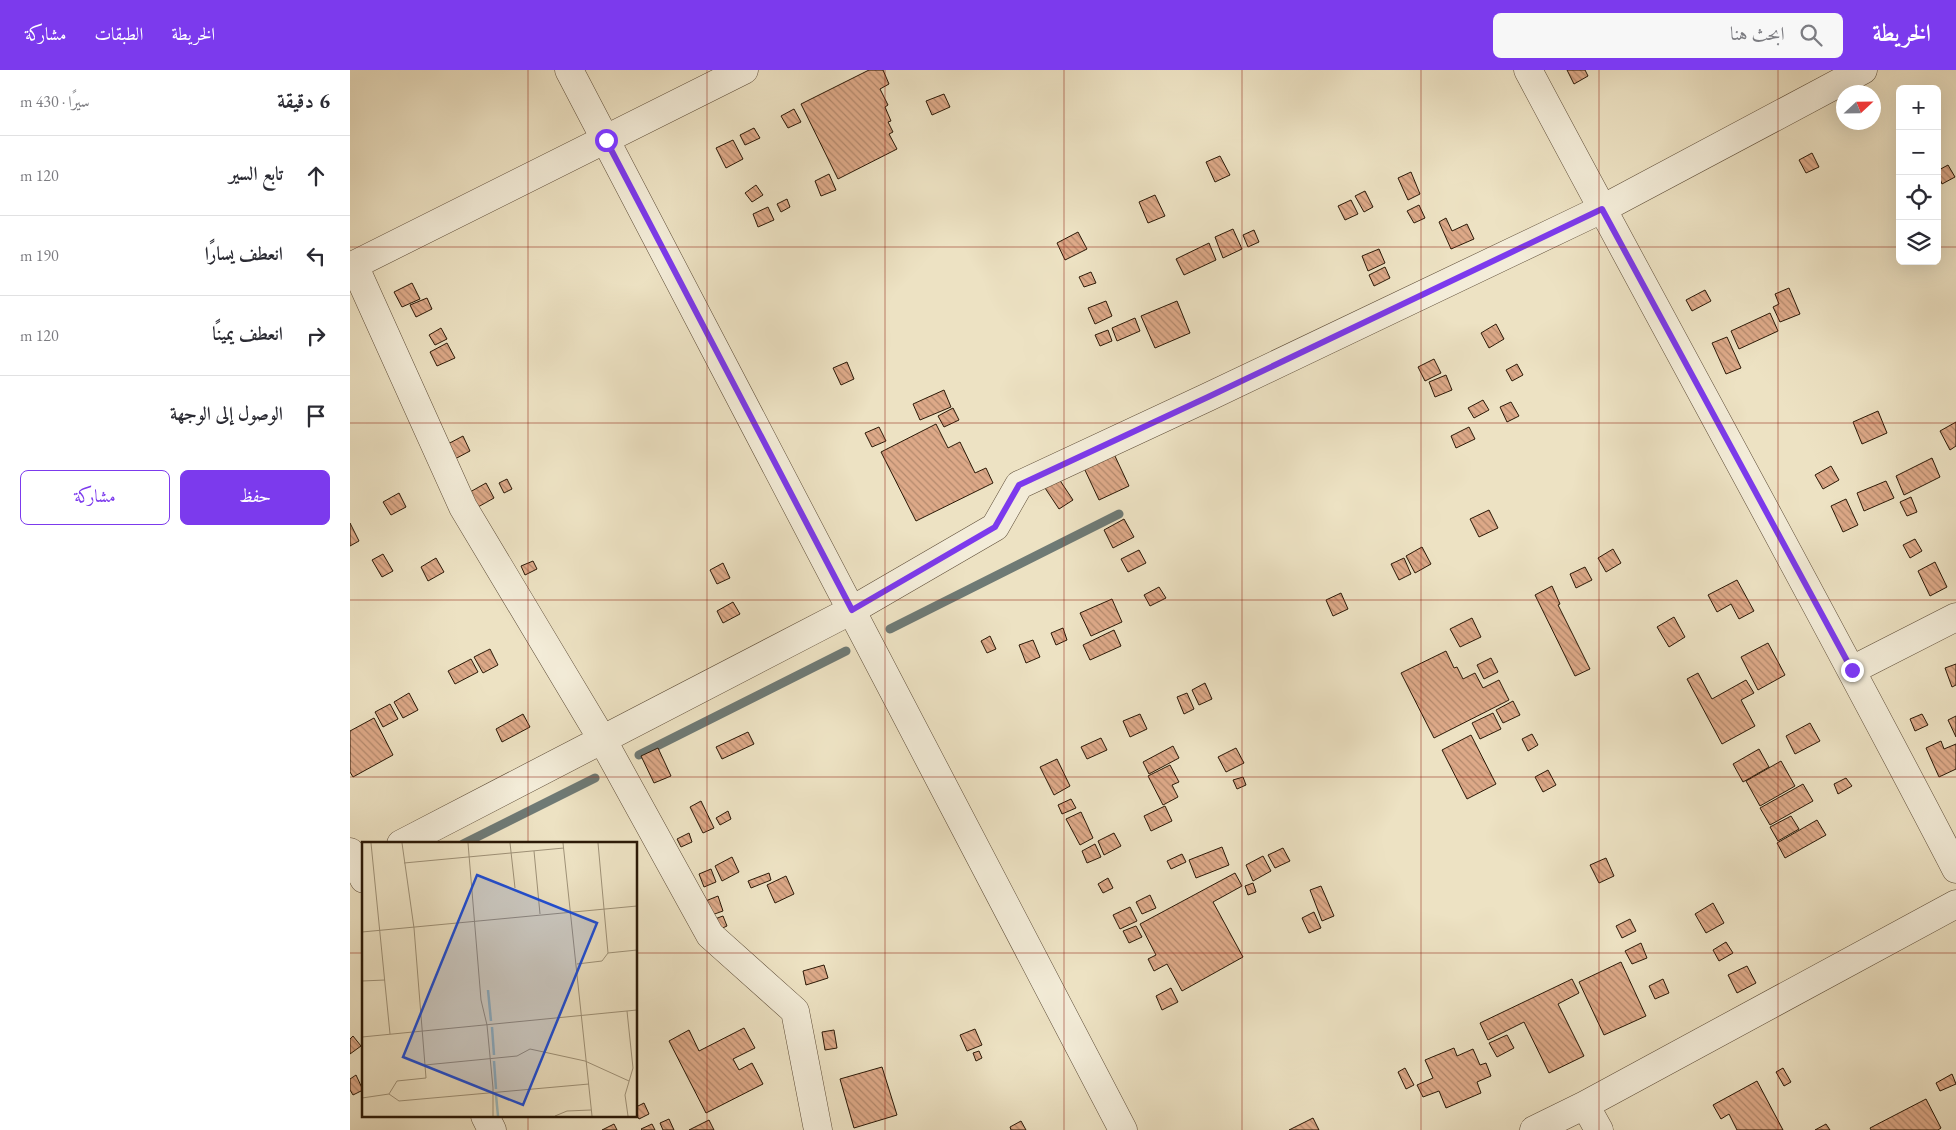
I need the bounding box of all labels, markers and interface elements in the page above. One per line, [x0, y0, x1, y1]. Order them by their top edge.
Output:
search box [1493, 13, 1843, 58]
text: الخريطة [1873, 17, 1931, 48]
text: ابحث هنا [1730, 21, 1785, 46]
icon: search [1797, 21, 1825, 49]
text: مشاركة [25, 22, 66, 45]
text: الطبقات [94, 22, 143, 45]
text: الخريطة [171, 22, 215, 45]
north arrow [1836, 85, 1881, 130]
map controls [1896, 85, 1941, 265]
button: + [1896, 85, 1941, 130]
text: 6 دقيقة [277, 87, 330, 114]
text: سيرًا · 430 m [20, 91, 90, 112]
route start [595, 129, 618, 152]
button: − [1896, 130, 1941, 175]
text: تابع السير [229, 161, 283, 186]
icon: ahead [302, 162, 330, 190]
text: 120 m [20, 165, 59, 186]
button: locate [1896, 175, 1941, 220]
button: layers [1896, 220, 1941, 265]
text: انعطف يسارًا [205, 241, 283, 266]
icon: left [302, 242, 330, 270]
text: 190 m [20, 245, 59, 266]
text: انعطف يمينًا [212, 321, 283, 346]
icon: right [302, 322, 330, 350]
text: 120 m [20, 325, 59, 346]
text: الوصول إلى الوجهة [170, 401, 283, 426]
icon: arrive [302, 402, 330, 430]
button: مشاركة [20, 470, 170, 525]
button: حفظ [180, 470, 330, 525]
route end [1841, 659, 1864, 682]
inset map [362, 842, 638, 1118]

